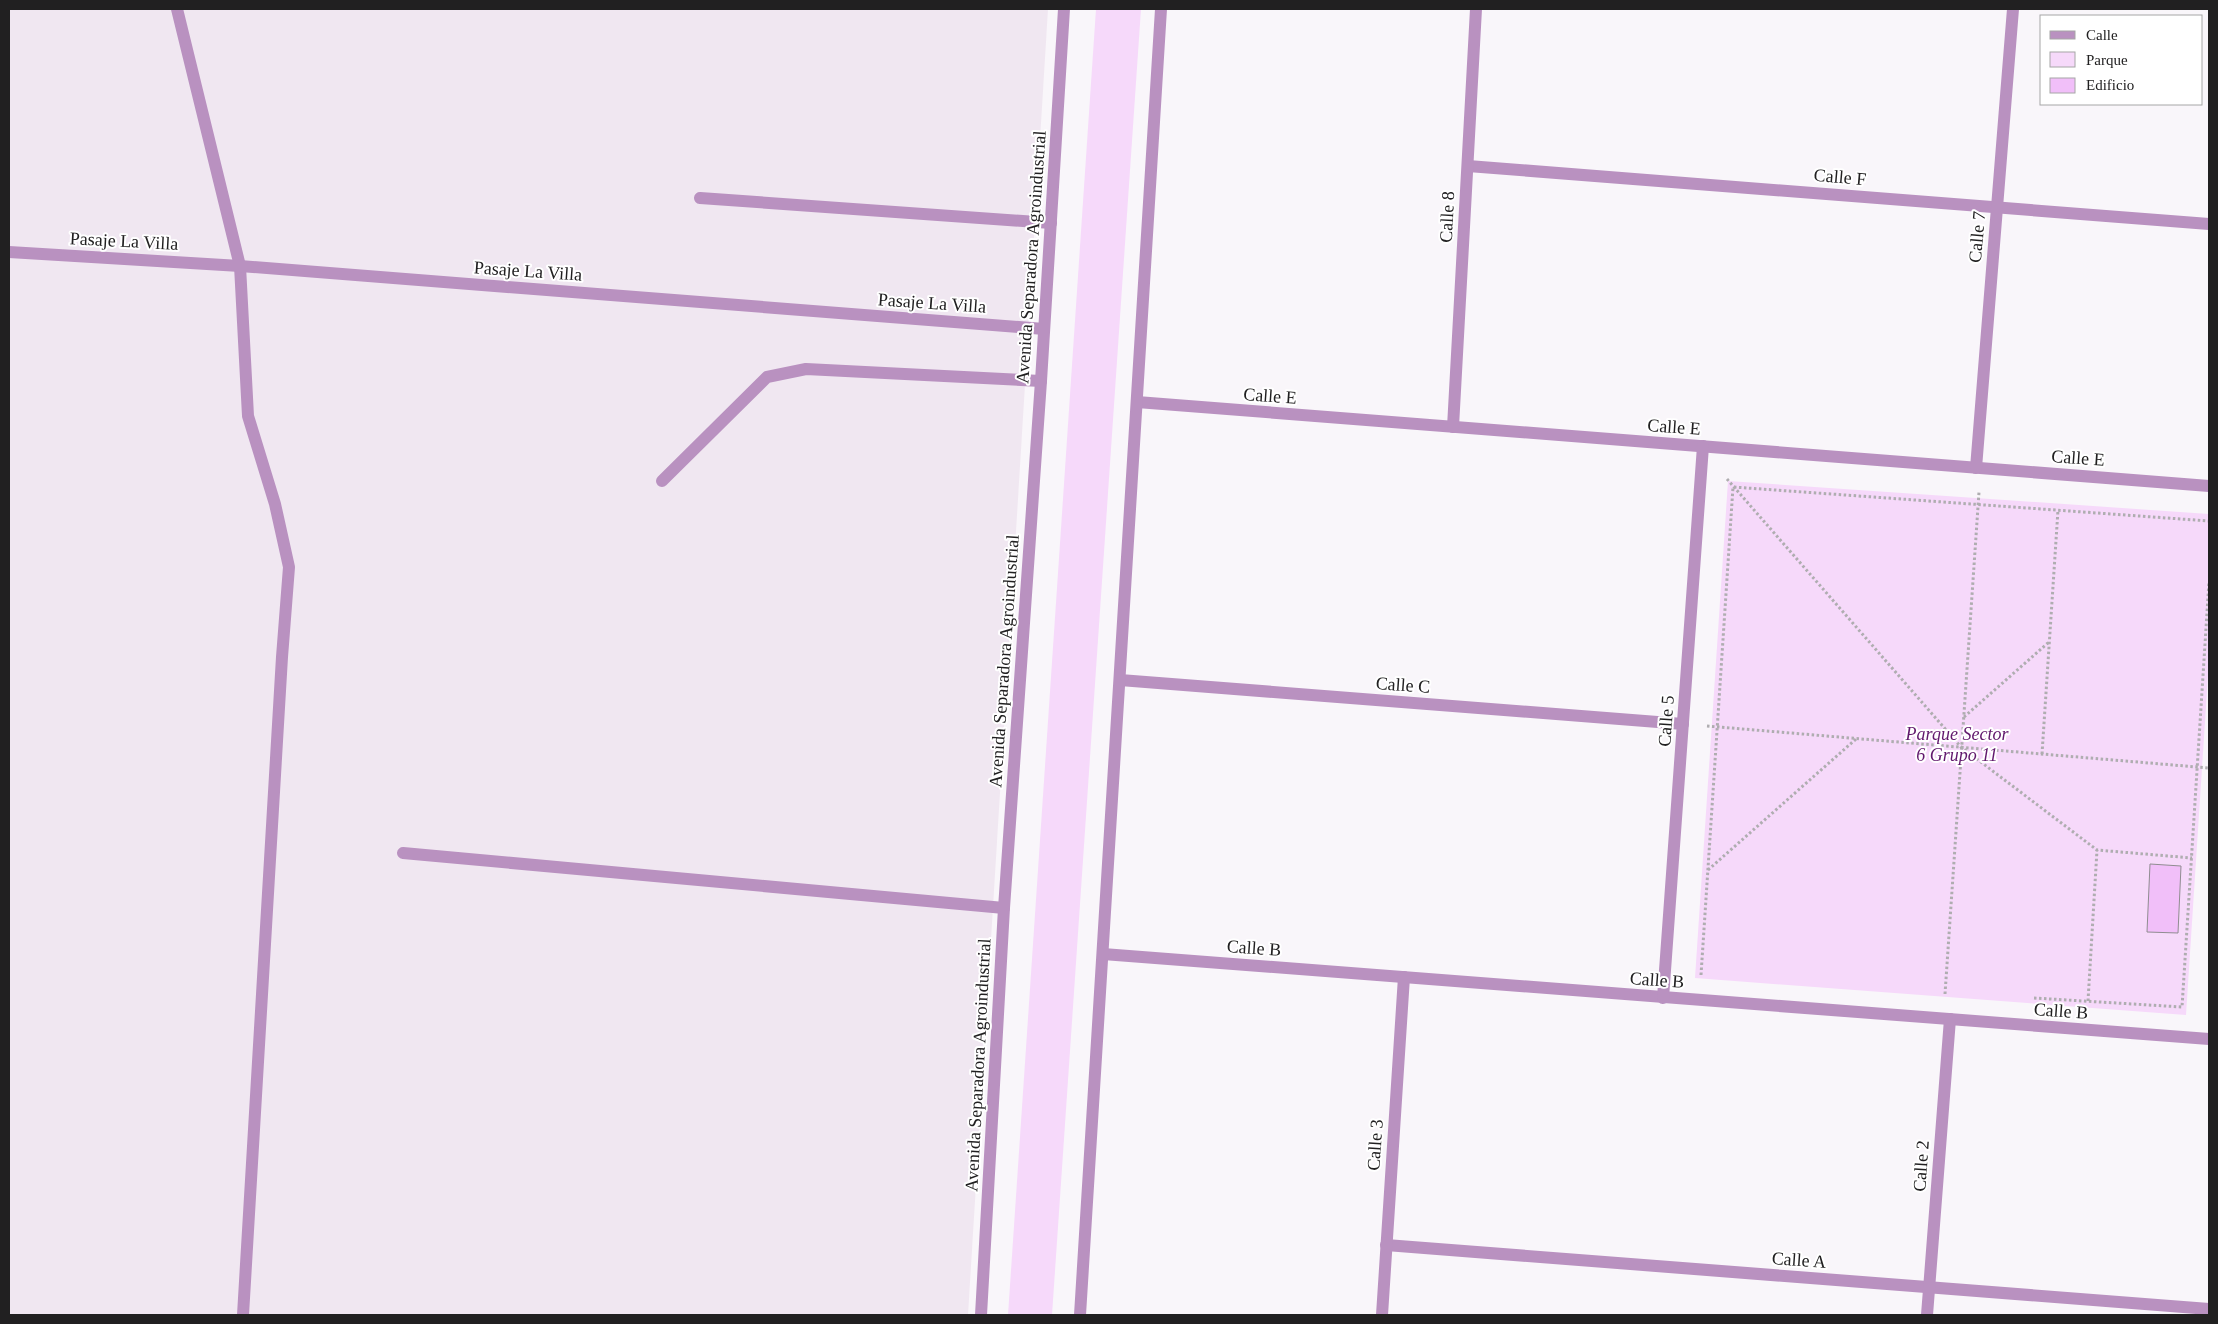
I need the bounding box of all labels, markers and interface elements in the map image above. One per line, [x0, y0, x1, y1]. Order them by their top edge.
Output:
legend [2040, 15, 2203, 105]
text: Calle [2086, 27, 2118, 43]
text: Parque [2086, 52, 2128, 68]
text: Edificio [2086, 77, 2134, 93]
street label: Avenida Separadora Agroindustrial [1012, 130, 1050, 384]
street label: Calle F [1813, 165, 1867, 189]
street label: Calle 8 [1436, 191, 1458, 243]
street label: Calle 7 [1965, 210, 1989, 264]
street label: Pasaje La Villa [69, 228, 179, 254]
street label: Pasaje La Villa [473, 257, 583, 285]
street label: Pasaje La Villa [877, 289, 987, 317]
street label: Calle E [1243, 384, 1297, 408]
street label: Calle E [1647, 415, 1701, 439]
street label: Calle E [2051, 446, 2105, 470]
street label: Avenida Separadora Agroindustrial [985, 534, 1023, 788]
street label: Calle C [1375, 673, 1431, 697]
street label: Calle 5 [1654, 695, 1678, 747]
park label: Parque Sector 6 Grupo 11 [1905, 724, 2009, 765]
street label: Calle B [1226, 936, 1282, 960]
street label: Avenida Separadora Agroindustrial [961, 938, 995, 1192]
street label: Calle B [1629, 968, 1685, 992]
street label: Calle B [2033, 999, 2089, 1023]
street label: Calle 3 [1363, 1119, 1387, 1171]
street label: Calle 2 [1909, 1140, 1933, 1192]
street label: Calle A [1771, 1248, 1827, 1272]

